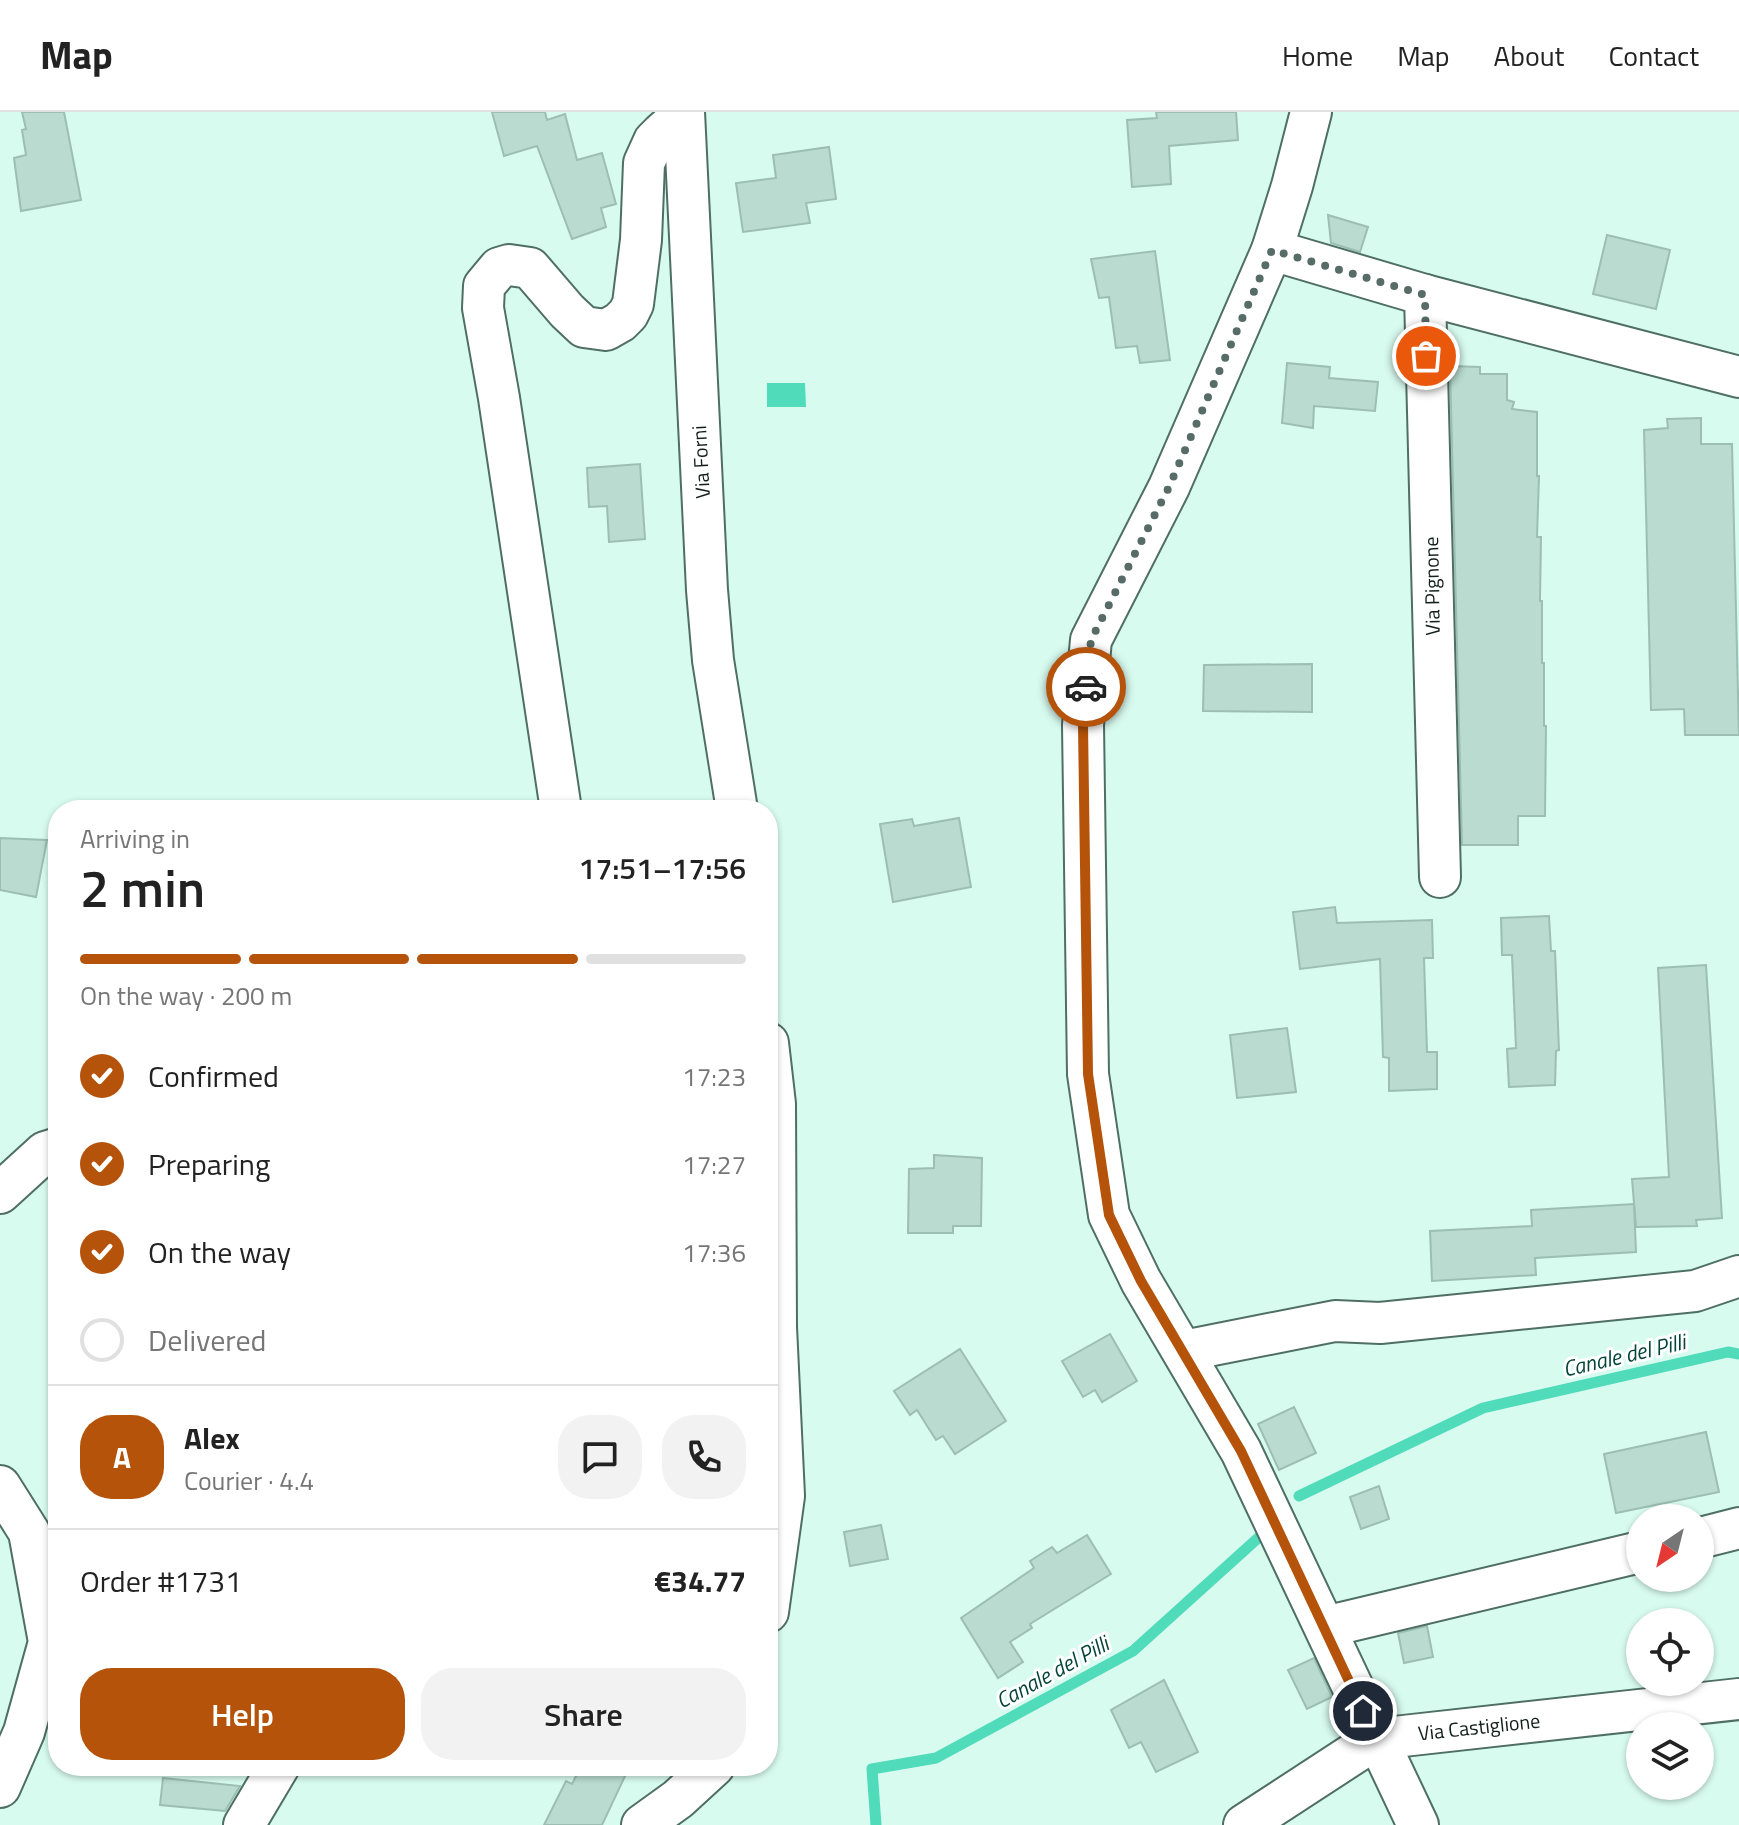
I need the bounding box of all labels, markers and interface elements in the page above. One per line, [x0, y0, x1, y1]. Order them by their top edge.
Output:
text: Map [40, 26, 113, 84]
text: Home [1282, 34, 1353, 77]
text: Map [1397, 34, 1450, 77]
text: About [1494, 34, 1564, 77]
text: Contact [1608, 34, 1699, 77]
pin [1392, 322, 1460, 390]
icon: bag [1404, 334, 1448, 378]
street label: Via Forni [683, 425, 718, 499]
street label: Via Pignone [1415, 536, 1448, 636]
courier [1046, 647, 1126, 727]
icon: car [1064, 665, 1108, 709]
text: Arriving in [80, 819, 190, 858]
text: 17:51–17:56 [579, 845, 746, 891]
text: 2 min [80, 848, 205, 927]
text: On the way · 200 m [80, 976, 292, 1015]
text: Confirmed [148, 1053, 279, 1099]
icon: check [80, 1054, 124, 1098]
text: 17:23 [682, 1057, 746, 1096]
text: Preparing [148, 1141, 270, 1187]
icon: check [80, 1142, 124, 1186]
text: 17:27 [682, 1145, 746, 1184]
text: On the way [148, 1229, 291, 1275]
icon: check [80, 1230, 124, 1274]
text: 17:36 [682, 1233, 746, 1272]
text: Delivered [148, 1317, 266, 1363]
water label: Canale del Pilli [1559, 1324, 1691, 1386]
text: Alex [184, 1415, 240, 1461]
button: chat [558, 1415, 642, 1499]
button: phone [662, 1415, 746, 1499]
text: A [113, 1434, 131, 1480]
text: Courier · 4.4 [184, 1461, 314, 1500]
north arrow [1626, 1504, 1714, 1592]
map controls [1626, 1504, 1714, 1800]
text: Order #1731 [80, 1558, 242, 1604]
text: €34.77 [654, 1558, 746, 1604]
button: locate [1626, 1608, 1714, 1696]
water label: Canale del Pilli [989, 1626, 1117, 1717]
button: Help [80, 1668, 405, 1760]
button: Share [421, 1668, 746, 1760]
pin [1329, 1677, 1397, 1745]
icon: home [1341, 1689, 1385, 1733]
street label: Via Castiglione [1416, 1705, 1542, 1748]
button: layers [1626, 1712, 1714, 1800]

